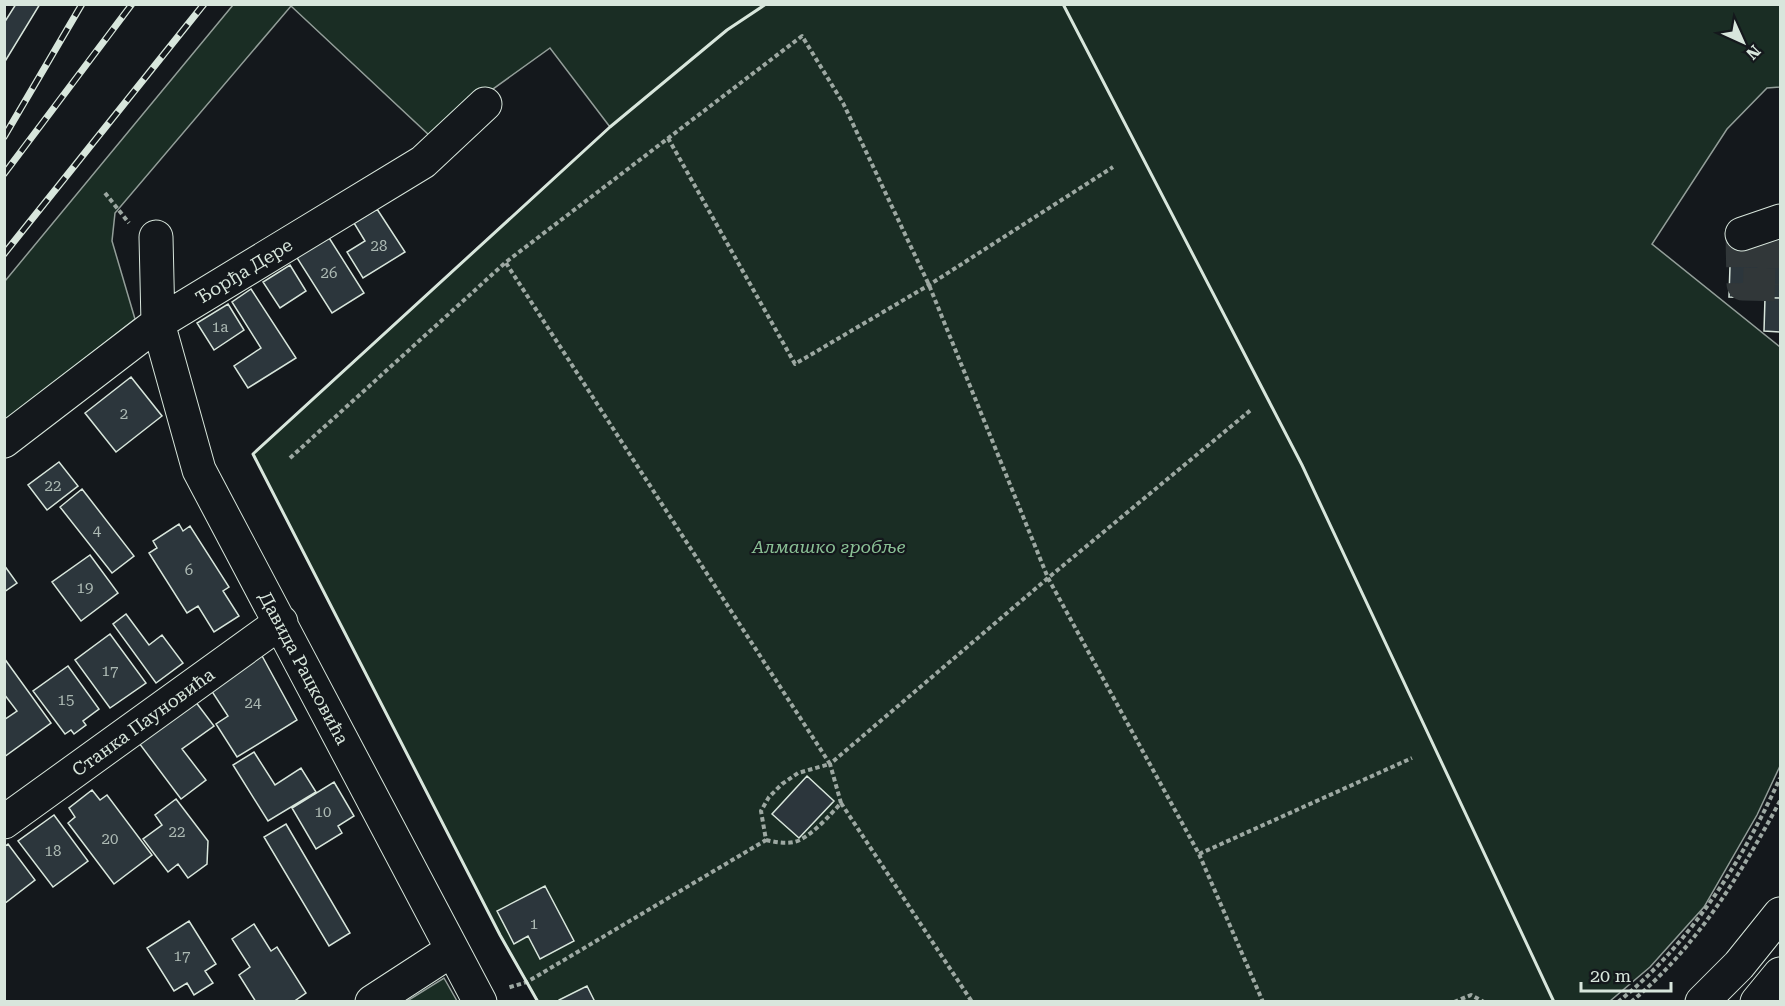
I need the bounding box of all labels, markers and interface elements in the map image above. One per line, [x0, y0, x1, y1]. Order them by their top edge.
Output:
north arrow [1713, 12, 1773, 72]
text: N [1742, 41, 1764, 63]
street label: Ђорђа Дере [192, 234, 296, 308]
house number: 28 [371, 237, 387, 255]
house number: 26 [321, 264, 337, 282]
house number: 1a [212, 318, 228, 336]
house number: 2 [120, 405, 128, 423]
house number: 22 [45, 477, 61, 495]
house number: 4 [93, 522, 102, 540]
park label: Алмашко гробље [751, 536, 906, 557]
house number: 6 [185, 561, 193, 579]
house number: 19 [77, 579, 93, 597]
street label: Давида Рацковића [255, 588, 353, 748]
house number: 17 [102, 662, 118, 680]
street label: Станка Пауновића [68, 663, 218, 781]
house number: 15 [58, 691, 74, 709]
house number: 24 [245, 694, 262, 712]
house number: 10 [315, 803, 331, 821]
house number: 22 [169, 823, 185, 841]
house number: 20 [102, 830, 118, 848]
house number: 18 [45, 842, 61, 860]
house number: 1 [530, 915, 538, 933]
house number: 17 [174, 947, 190, 965]
scale bar [1581, 955, 1671, 993]
text: 20 m [1590, 965, 1631, 986]

